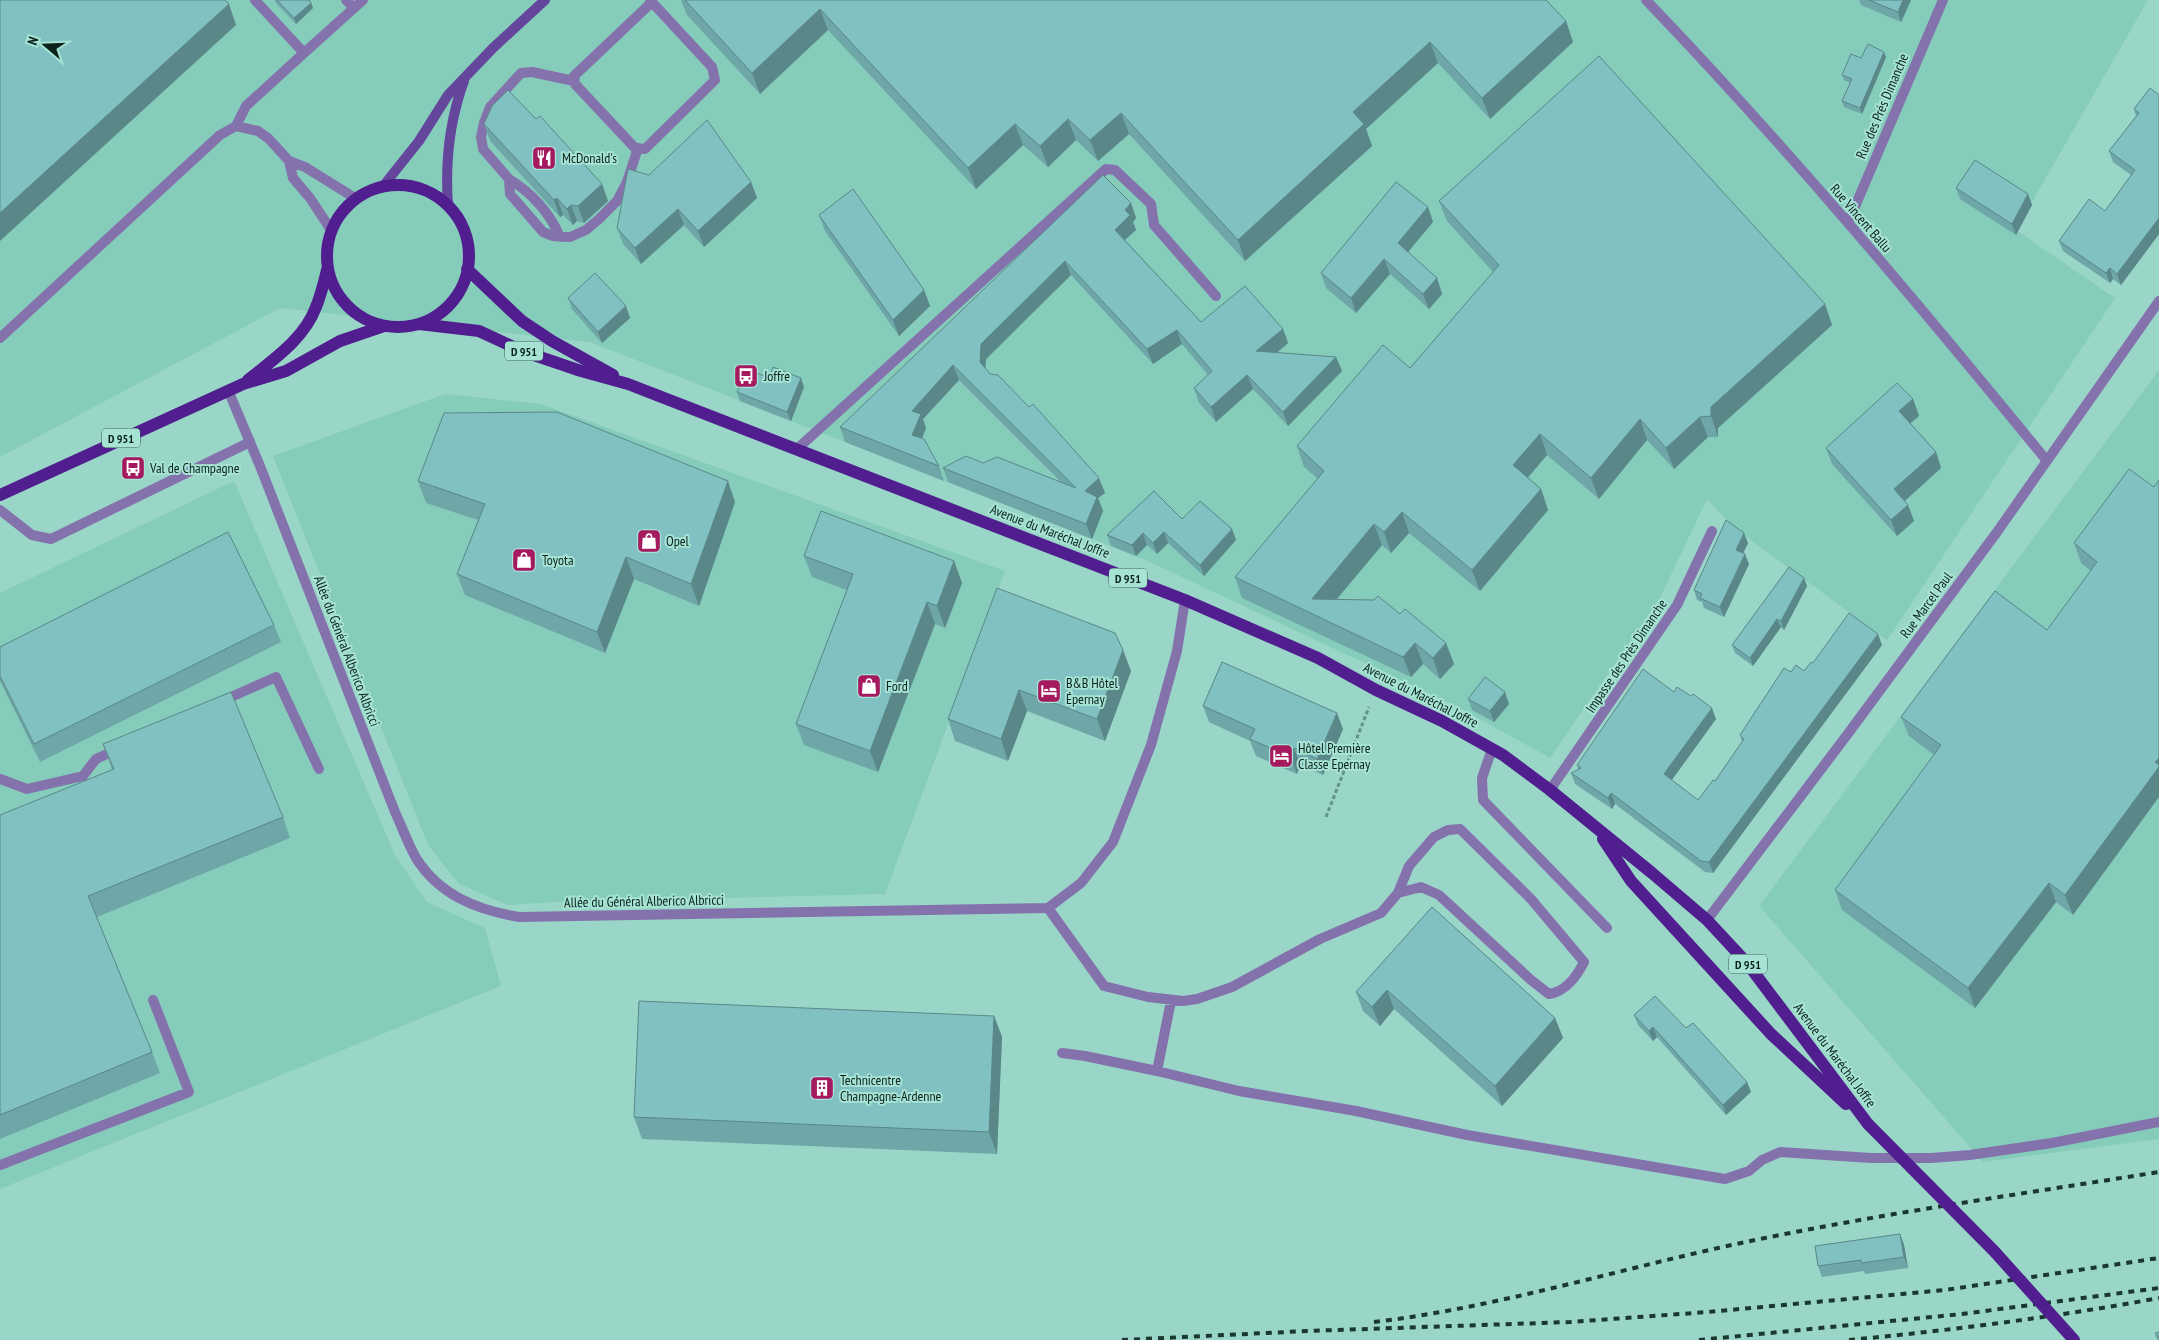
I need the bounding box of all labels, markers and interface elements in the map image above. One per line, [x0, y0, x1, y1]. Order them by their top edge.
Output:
north arrow [20, 20, 70, 70]
text: N [23, 34, 42, 47]
street label: Rue des Prés Dimanche [1852, 51, 1912, 161]
restaurant icon: McDonald's [531, 145, 557, 171]
place label: McDonald's [562, 149, 617, 167]
street label: Rue Vincent Ballu [1826, 180, 1896, 256]
road number: D 951 [505, 342, 543, 361]
bus stop icon: Joffre [733, 363, 759, 389]
place label: Joffre [763, 367, 790, 385]
road number: D 951 [102, 428, 140, 448]
bus stop icon: Val de Champagne [120, 455, 146, 481]
place label: Val de Champagne [149, 459, 240, 477]
street label: Avenue du Maréchal Joffre [988, 500, 1113, 562]
shop icon: Opel [636, 528, 662, 554]
place label: Opel [666, 532, 690, 550]
shop icon: Toyota [511, 547, 537, 573]
place label: Toyota [542, 551, 574, 569]
road number: D 951 [1109, 568, 1147, 588]
street label: Rue Marcel Paul [1896, 568, 1956, 642]
street label: Allée du Général Alberico Albricci [310, 573, 384, 729]
street label: Impasse des Près Dimanche [1581, 596, 1671, 716]
street label: Avenue du Maréchal Joffre [1361, 658, 1482, 732]
shop icon: Ford [856, 673, 882, 699]
place label: B&B Hôtel Épernay [1066, 674, 1118, 708]
place label: Ford [886, 677, 908, 695]
hotel icon: B&B Hôtel Épernay [1036, 678, 1062, 704]
place label: Hôtel Première Classe Epernay [1298, 739, 1371, 773]
hotel icon: Hôtel Première Classe Epernay [1268, 743, 1294, 769]
street label: Allée du Général Alberico Albricci [564, 891, 724, 911]
road number: D 951 [1729, 954, 1767, 974]
street label: Avenue du Maréchal Joffre [1790, 999, 1880, 1111]
place label: Technicentre Champagne-Ardenne [840, 1071, 942, 1105]
building icon: Technicentre Champagne-Ardenne [809, 1075, 835, 1101]

